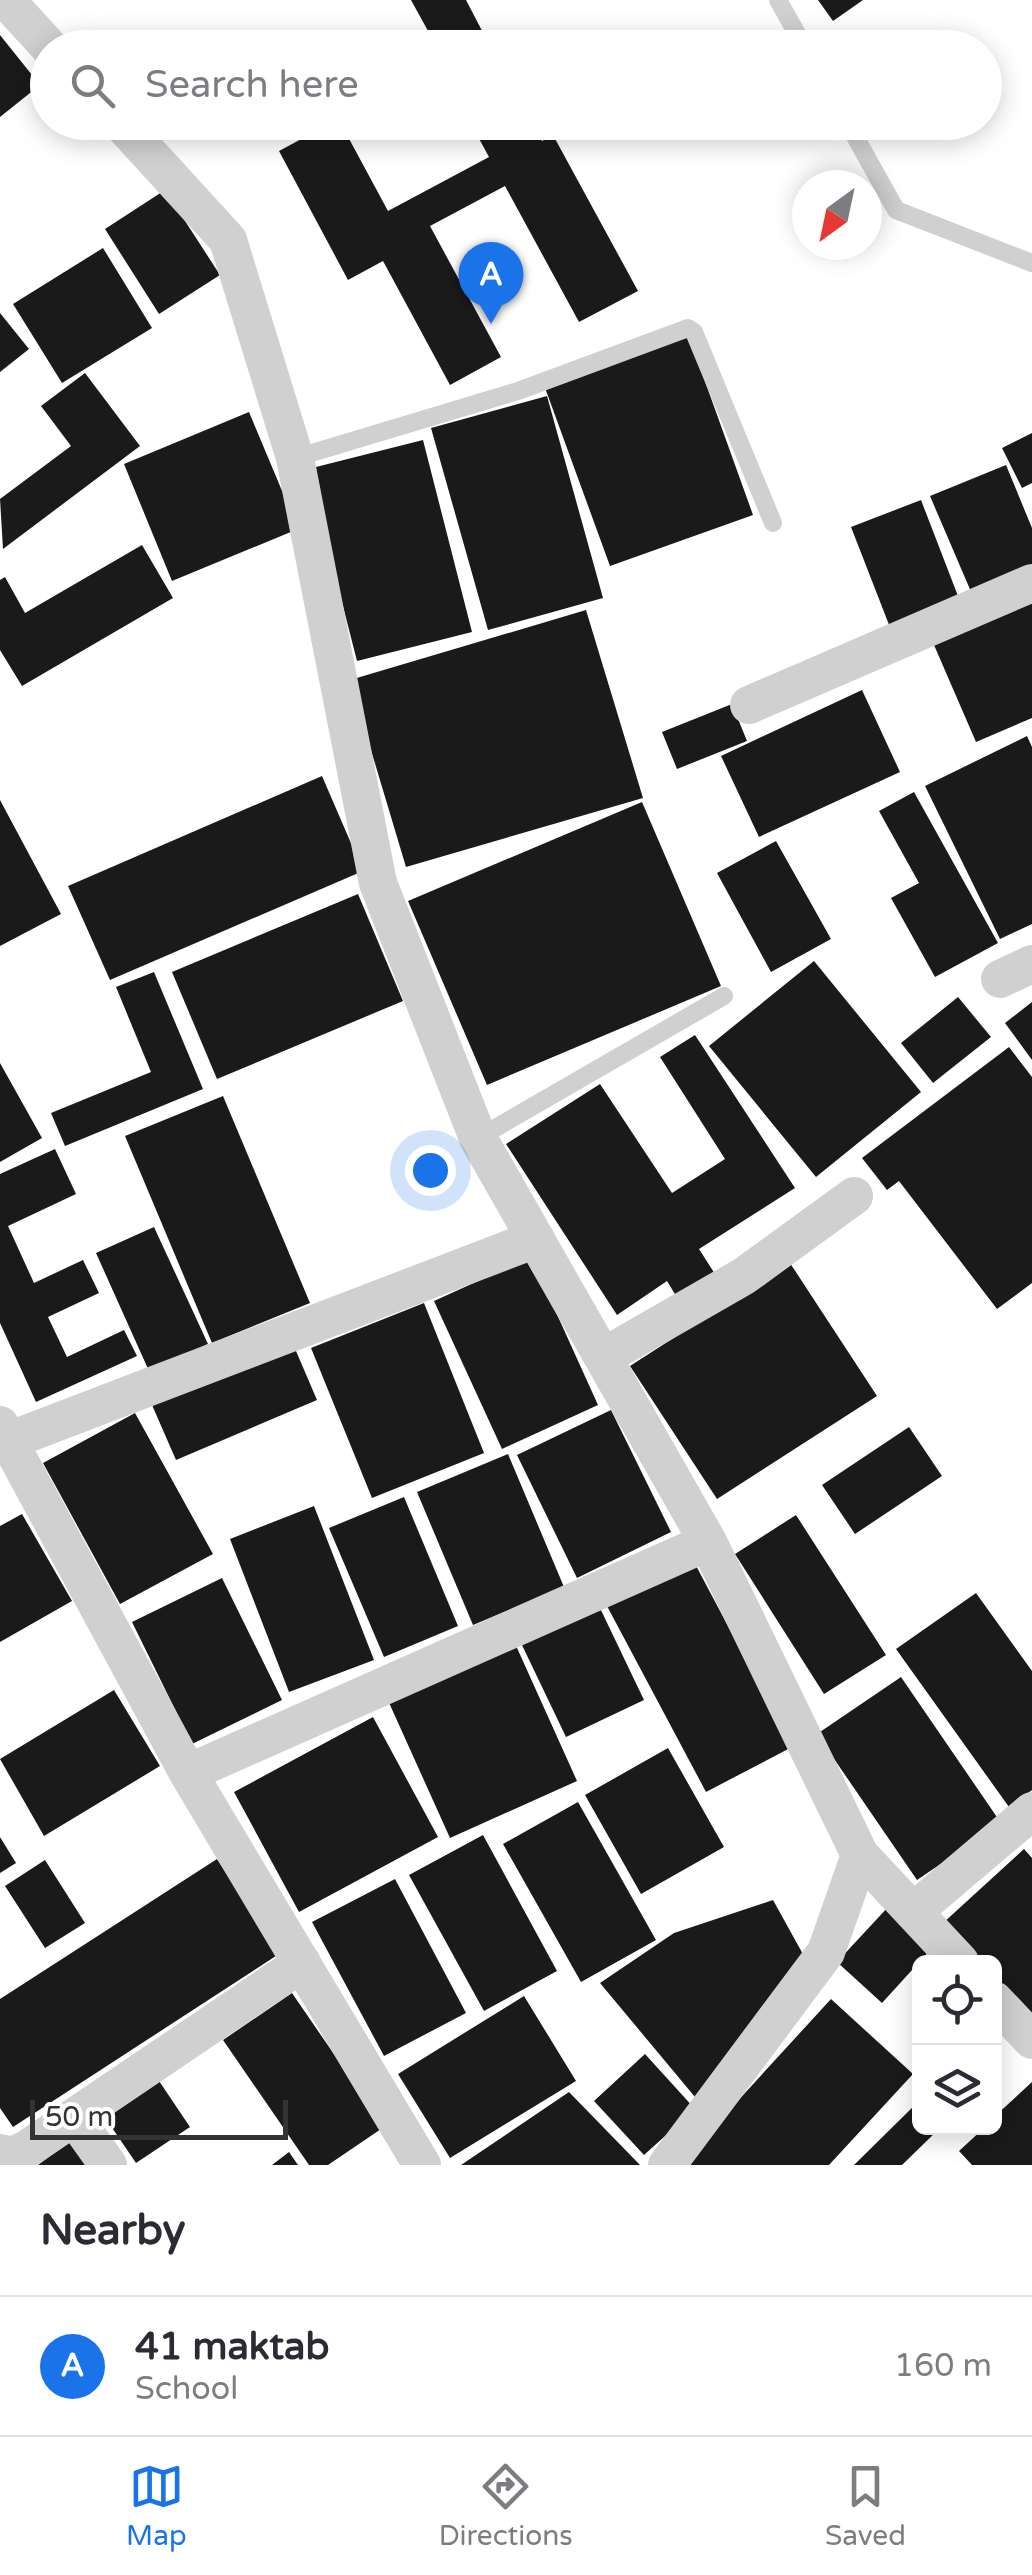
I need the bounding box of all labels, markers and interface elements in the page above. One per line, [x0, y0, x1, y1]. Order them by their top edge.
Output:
search box [30, 30, 1002, 140]
icon: search [65, 58, 120, 113]
text: Search here [145, 62, 359, 108]
north arrow [792, 170, 882, 260]
pin: A [458, 242, 524, 324]
your location [405, 1145, 456, 1196]
map controls [912, 1955, 1002, 2135]
button: locate [912, 1955, 1002, 2045]
button: layers [912, 2045, 1002, 2135]
scale bar [30, 2095, 288, 2140]
text: 50 m [45, 2100, 113, 2134]
text: Nearby [40, 2205, 185, 2256]
text: 41 maktab [135, 2324, 329, 2370]
text: A [61, 2347, 84, 2385]
text: 160 m [894, 2347, 992, 2385]
text: School [135, 2370, 238, 2408]
tab: Map [126, 2459, 187, 2553]
tab: Directions [439, 2459, 573, 2553]
tab: Saved [825, 2459, 906, 2553]

